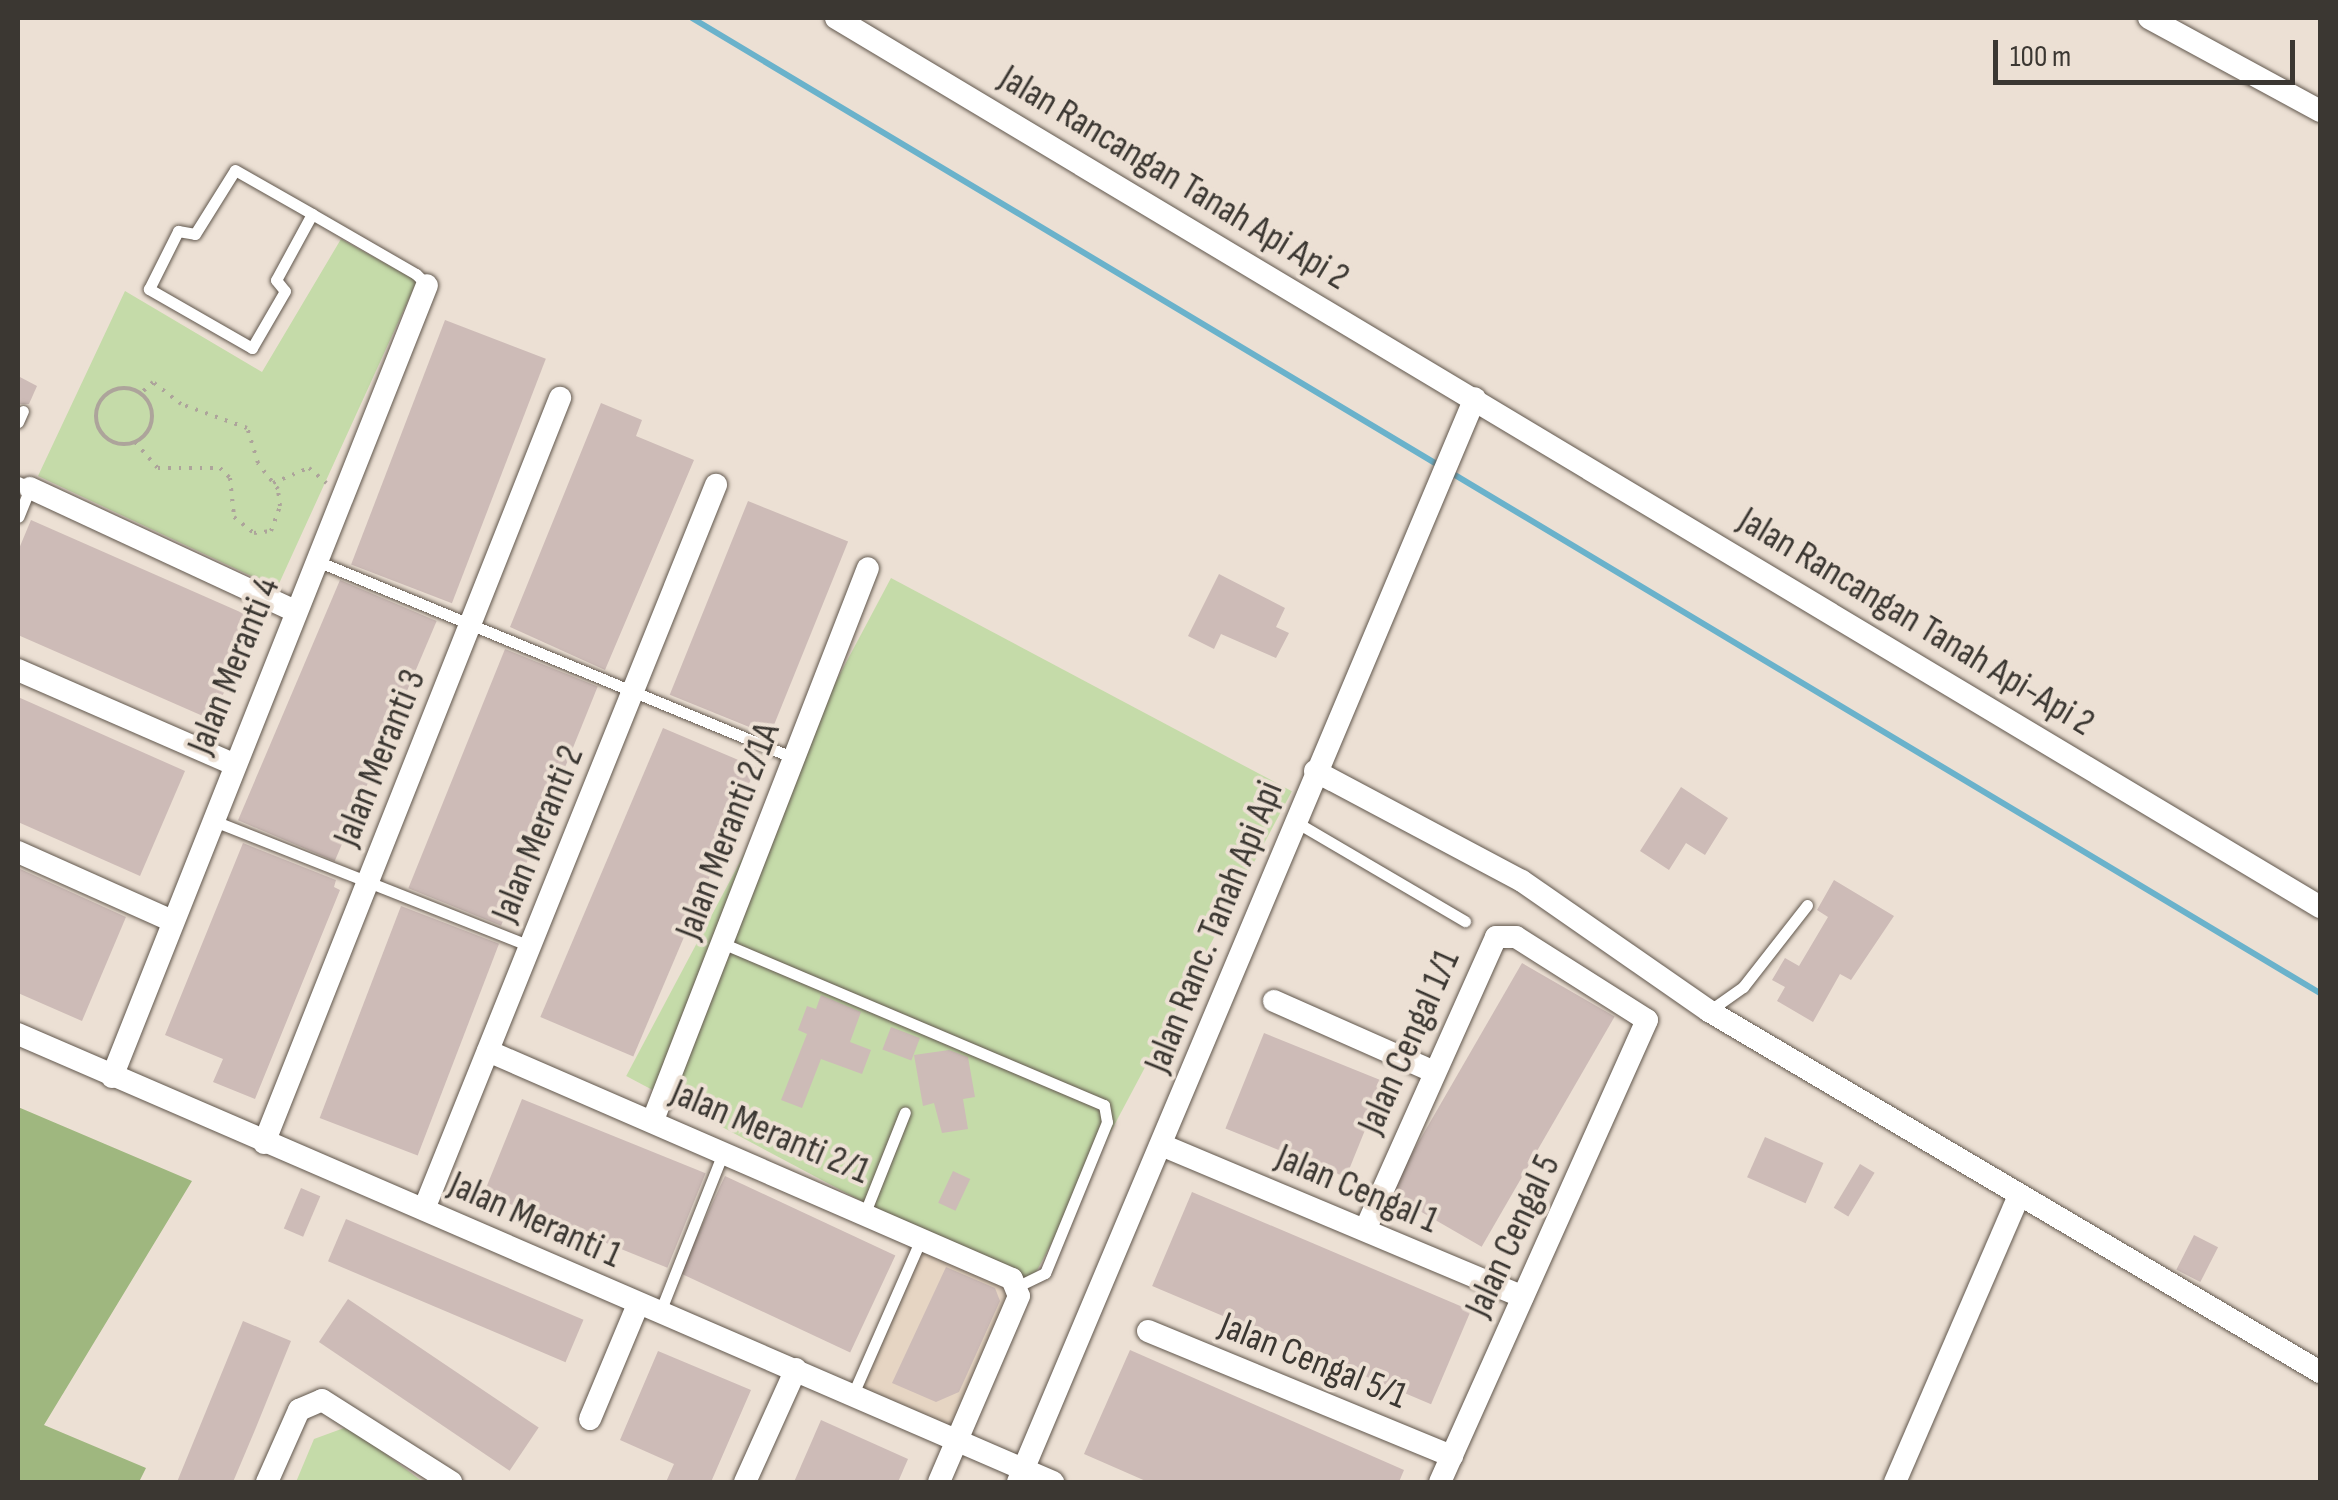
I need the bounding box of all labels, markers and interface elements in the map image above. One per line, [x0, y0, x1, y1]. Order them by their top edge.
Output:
scale bar [1998, 20, 2300, 82]
text: 100 m [2010, 39, 2071, 75]
street label: Jalan Rancangan Tanah Api Api 2 [991, 56, 1357, 300]
street label: Jalan Rancangan Tanah Api-Api 2 [1730, 498, 2102, 746]
street label: Jalan Meranti 4 [178, 571, 290, 761]
street label: Jalan Meranti 3 [324, 663, 436, 853]
street label: Jalan Meranti 2/1A [666, 716, 790, 946]
street label: Jalan Meranti 2 [482, 739, 594, 929]
street label: Jalan Ranc. Tanah Api Api [1135, 775, 1293, 1079]
street label: Jalan Cengal 1/1 [1348, 943, 1470, 1141]
street label: Jalan Meranti 2/1 [664, 1070, 876, 1194]
street label: Jalan Cengal 1 [1269, 1134, 1445, 1244]
street label: Jalan Cengal 5 [1456, 1148, 1570, 1324]
street label: Jalan Meranti 1 [442, 1162, 628, 1278]
street label: Jalan Cengal 5/1 [1213, 1303, 1413, 1419]

